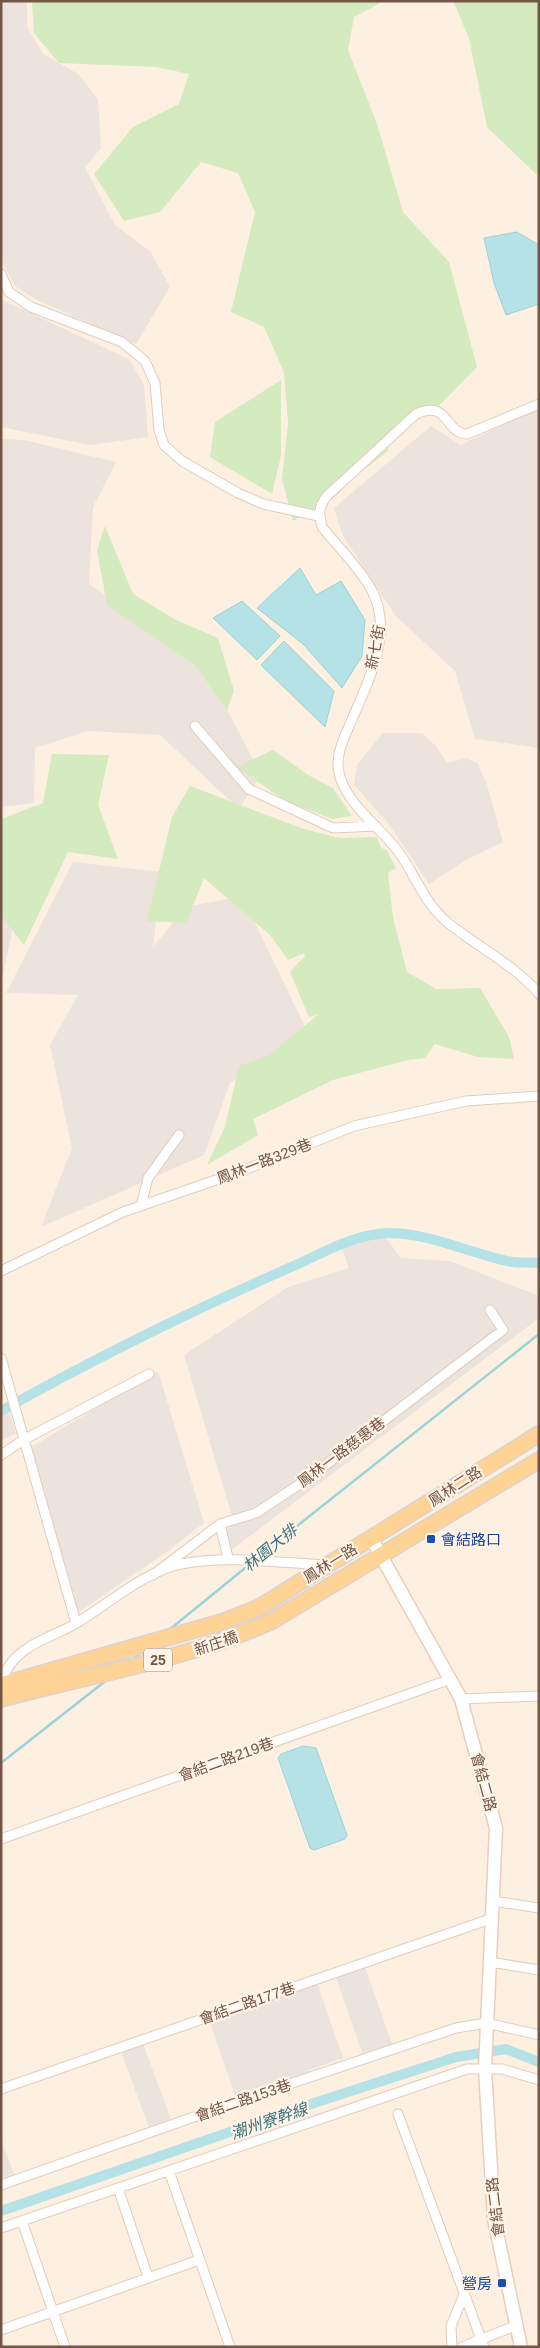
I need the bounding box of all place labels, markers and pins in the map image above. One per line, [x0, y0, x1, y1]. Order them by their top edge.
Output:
place label: 會結路口 [441, 1531, 501, 1548]
marker: 會結路口 [425, 1533, 437, 1545]
place label: 營房 [462, 2275, 492, 2292]
marker: 營房 [496, 2277, 508, 2289]

